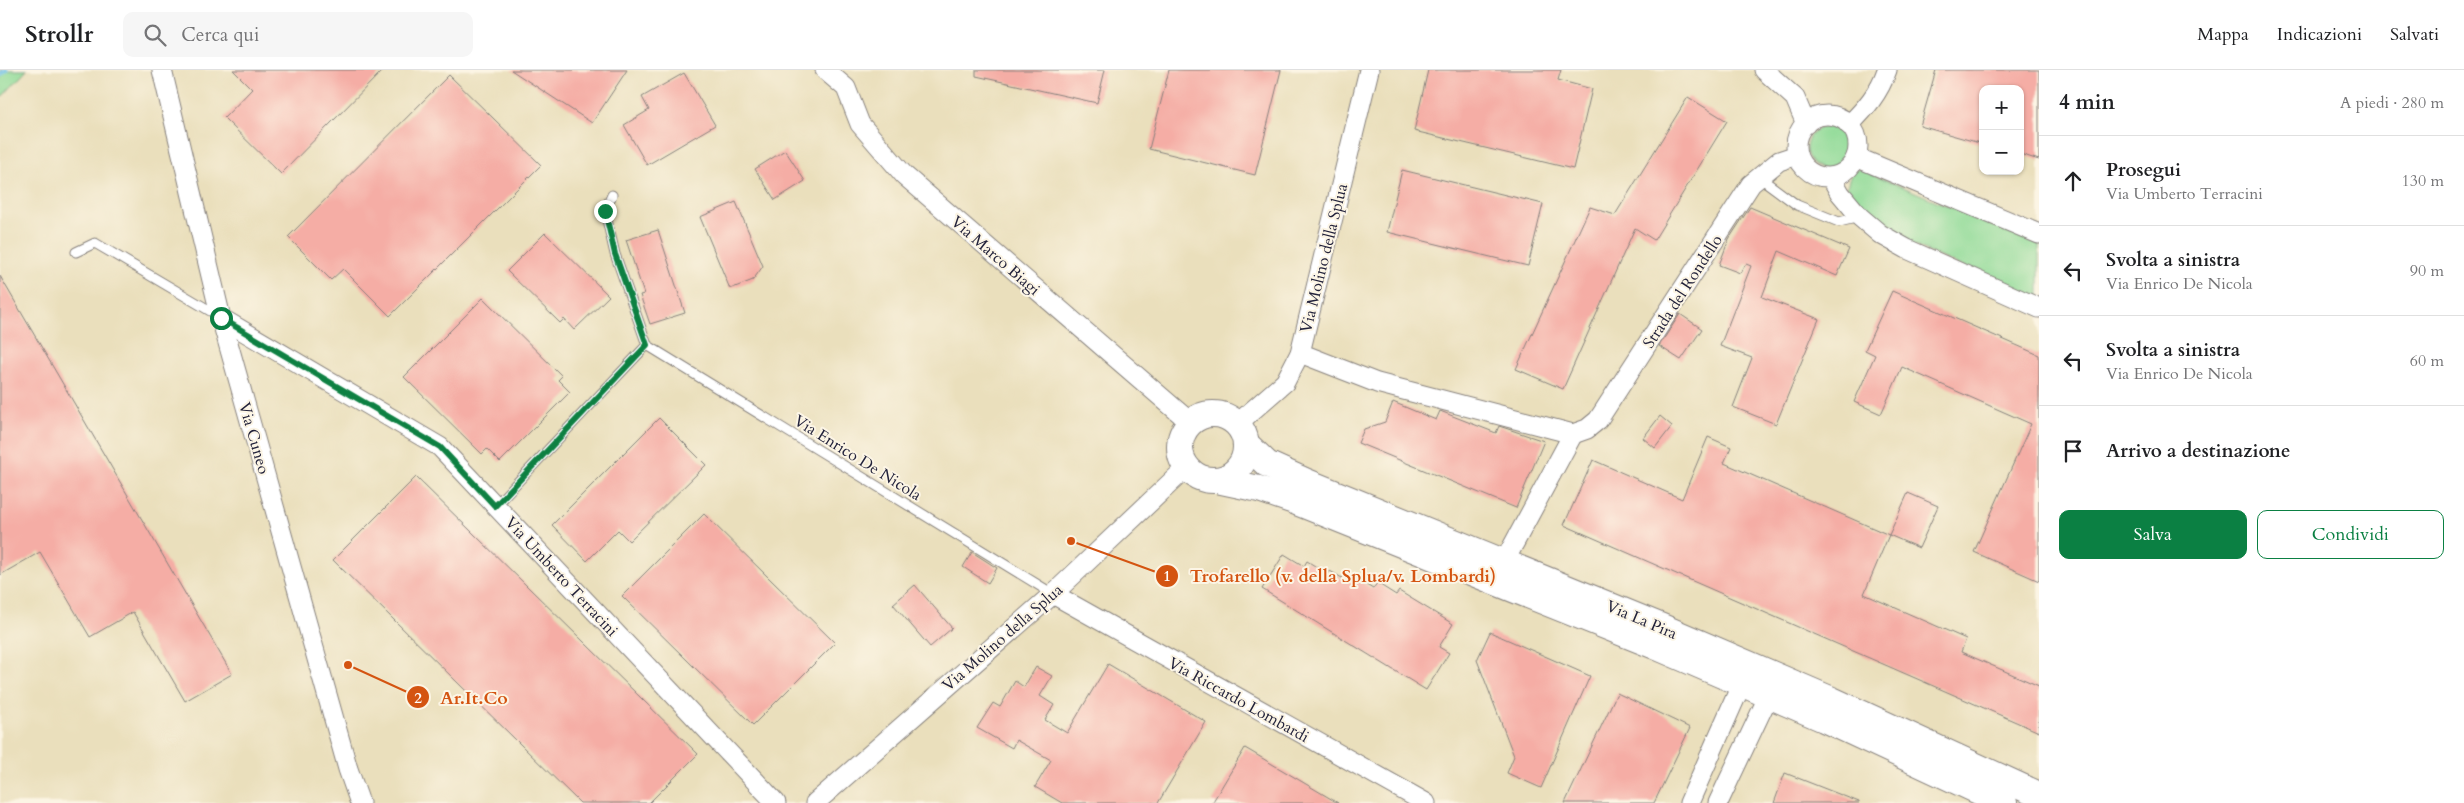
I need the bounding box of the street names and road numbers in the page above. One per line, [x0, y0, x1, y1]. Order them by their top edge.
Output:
street label: Via Molino della Splua [1295, 181, 1353, 335]
street label: Via Marco Biagi [946, 211, 1045, 301]
street label: Strada del Rondello [1638, 230, 1728, 353]
street label: Via Cuneo [233, 400, 275, 477]
street label: Via Enrico De Nicola [789, 410, 926, 506]
street label: Via Umberto Terracini [500, 512, 623, 642]
street label: Via Molino della Splua [938, 579, 1068, 696]
street label: Via La Pira [1603, 595, 1681, 645]
street label: Via Riccardo Lombardi [1164, 652, 1313, 748]

